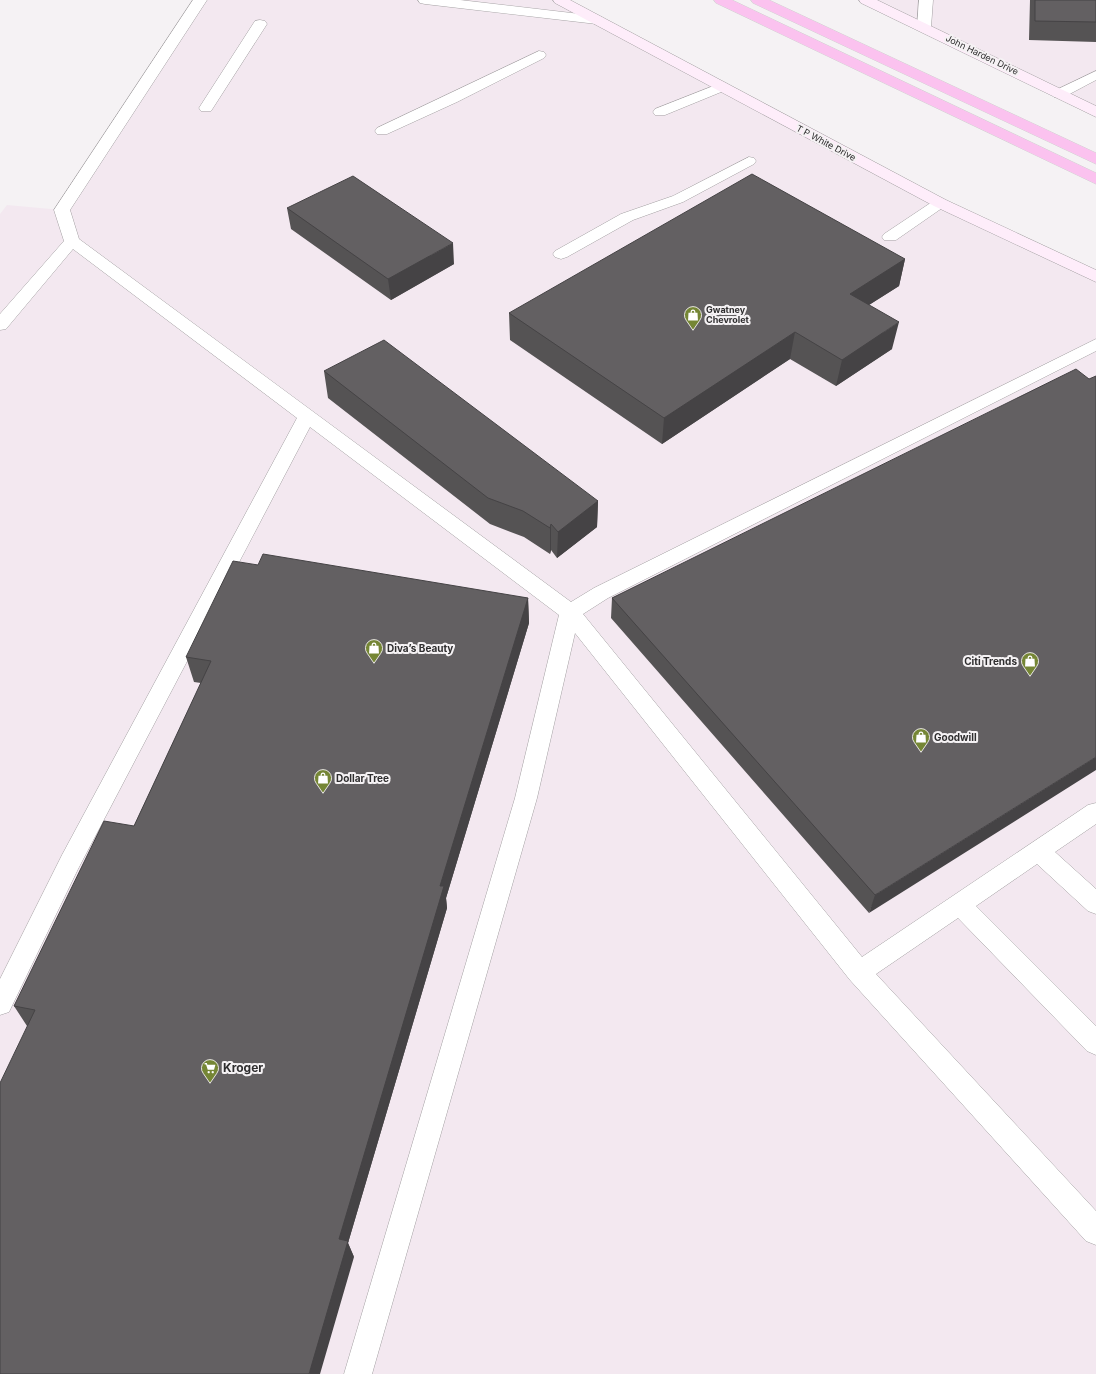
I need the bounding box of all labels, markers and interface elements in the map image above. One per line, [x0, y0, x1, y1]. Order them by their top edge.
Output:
street label: John Harden Drive [944, 32, 1020, 77]
street label: T P White Drive [795, 122, 858, 163]
place label: Gwatney Chevrolet [706, 304, 750, 325]
shop icon: Gwatney Chevrolet [683, 305, 703, 330]
shop icon: Diva’s Beauty [364, 638, 384, 663]
place label: Diva’s Beauty [387, 642, 453, 655]
shop icon: Citi Trends [1020, 651, 1040, 676]
place label: Citi Trends [964, 655, 1017, 667]
shop icon: Goodwill [911, 727, 931, 752]
place label: Goodwill [934, 731, 977, 743]
shop icon: Dollar Tree [313, 768, 333, 793]
place label: Dollar Tree [336, 772, 389, 784]
supermarket icon: Kroger [200, 1058, 220, 1083]
place label: Kroger [223, 1060, 263, 1075]

